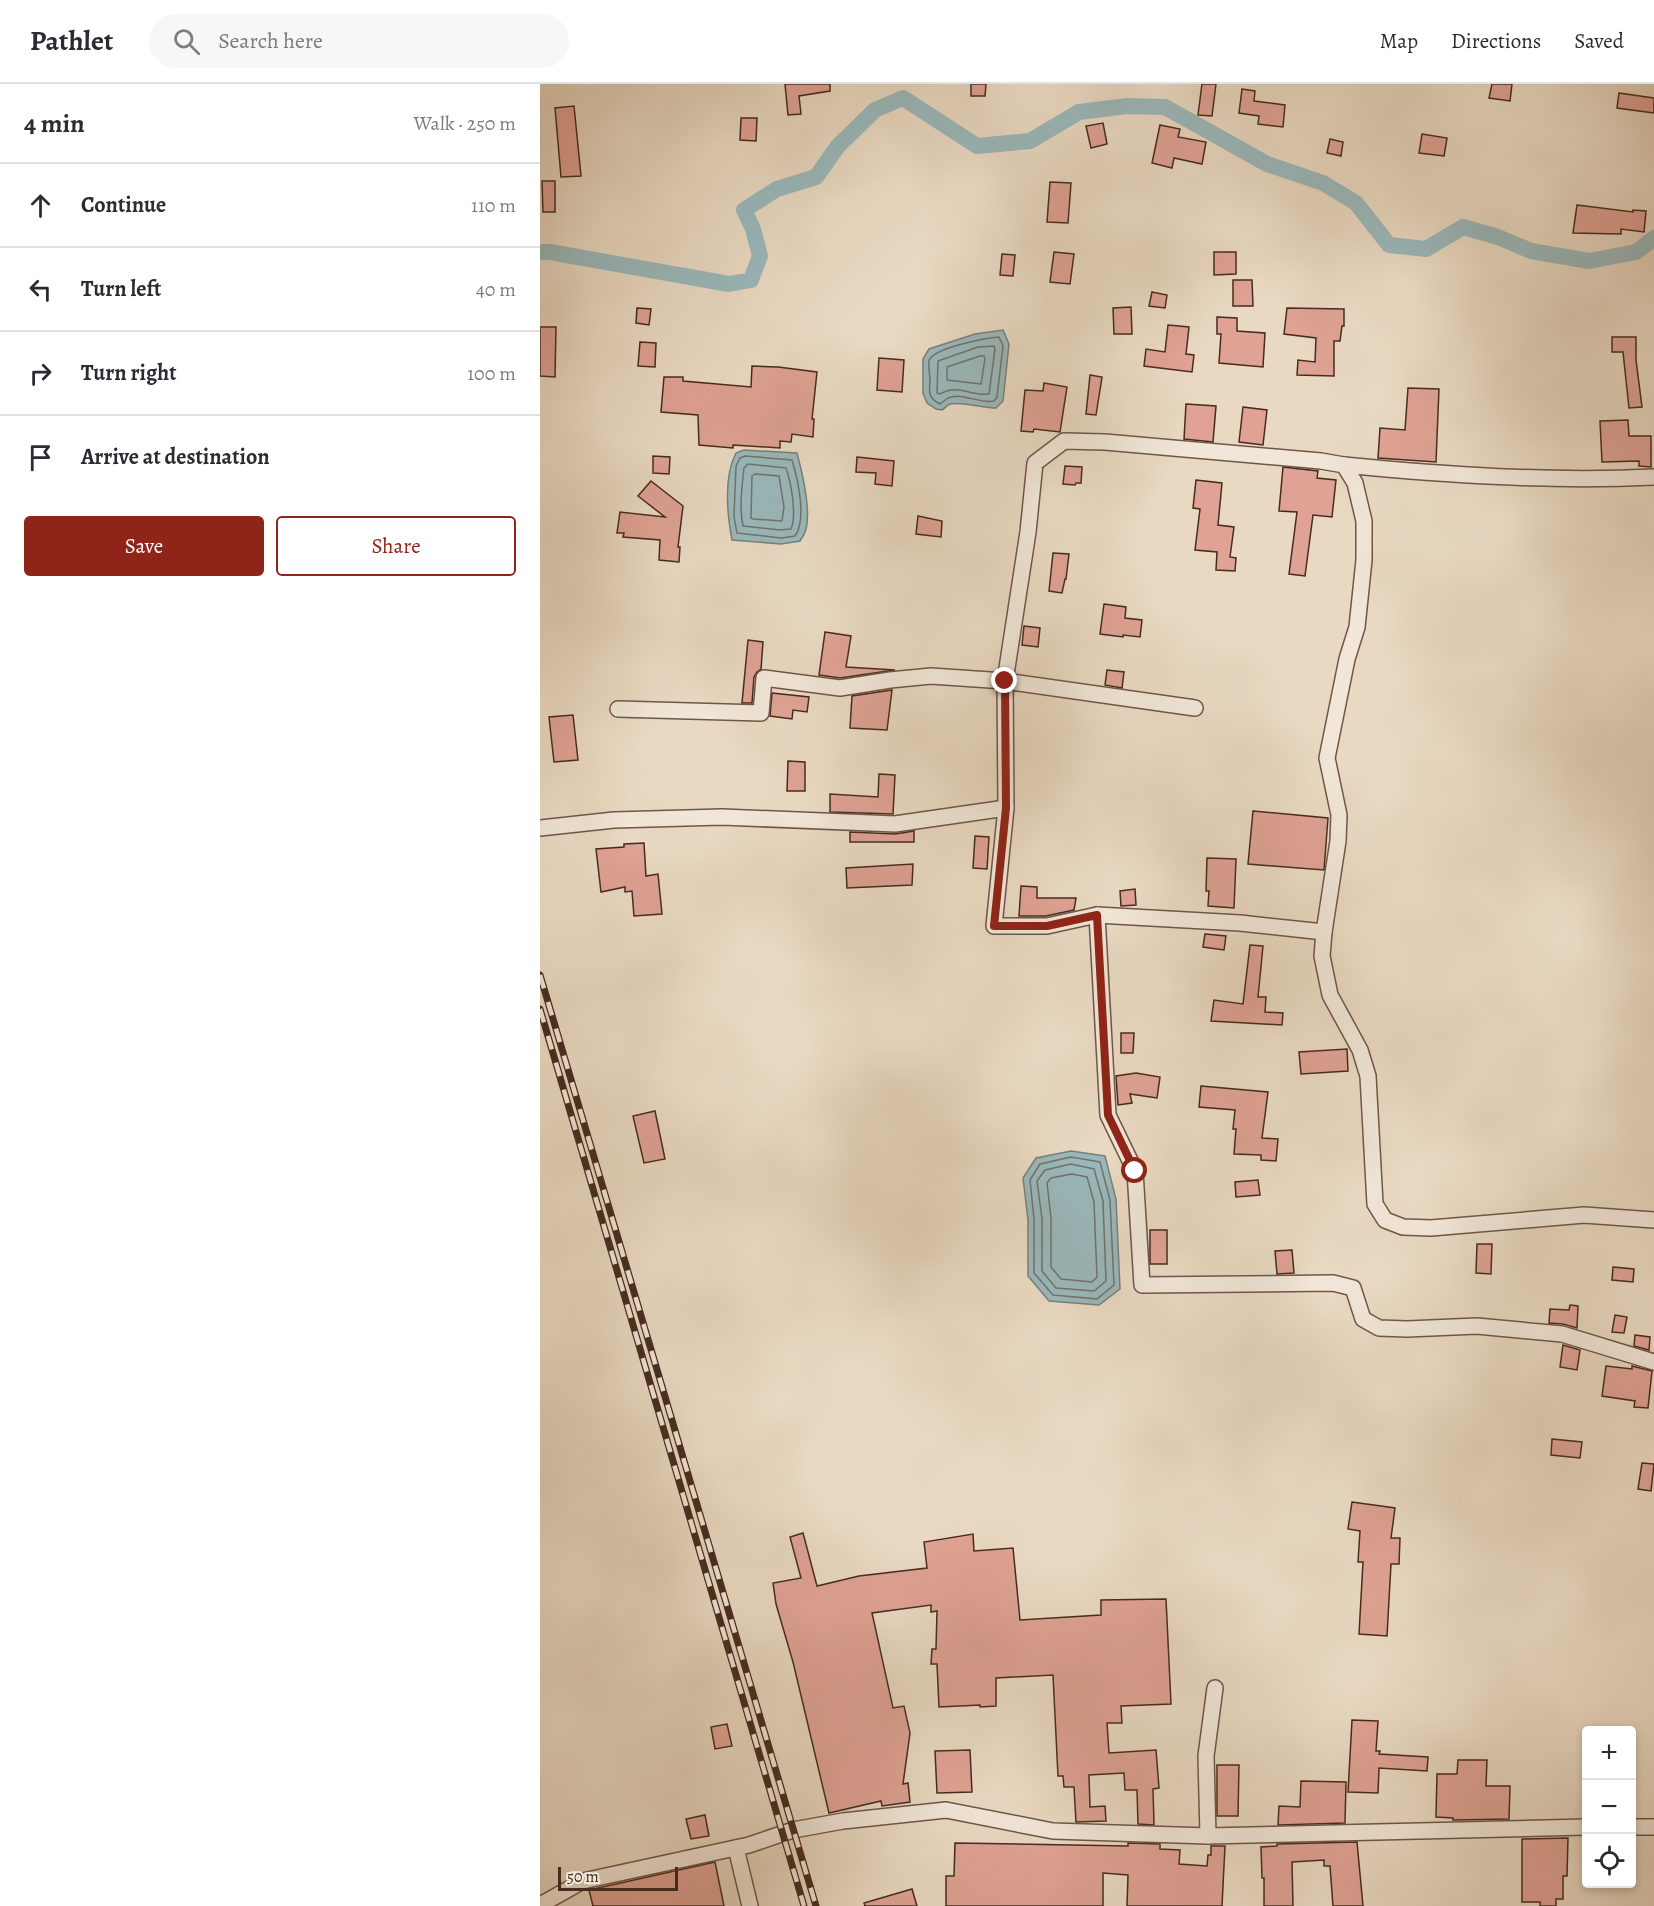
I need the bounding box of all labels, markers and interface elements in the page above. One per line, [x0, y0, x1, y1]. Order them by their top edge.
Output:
search box [149, 14, 569, 68]
text: Pathlet [30, 22, 113, 60]
icon: search [170, 25, 203, 58]
text: Search here [218, 26, 323, 56]
text: Map [1380, 27, 1418, 55]
text: Directions [1451, 27, 1541, 55]
text: Saved [1574, 27, 1624, 55]
text: 4 min [24, 106, 85, 141]
text: Walk · 250 m [414, 110, 516, 137]
icon: ahead [24, 189, 57, 222]
text: Continue [81, 190, 166, 220]
text: 110 m [471, 192, 516, 219]
icon: left [24, 273, 57, 306]
text: Turn left [81, 274, 161, 304]
text: 40 m [476, 276, 516, 303]
icon: right [24, 357, 57, 390]
text: Turn right [81, 358, 177, 388]
text: 100 m [467, 360, 516, 387]
icon: arrive [24, 441, 57, 474]
text: Arrive at destination [81, 442, 270, 472]
button: Save [24, 516, 264, 576]
button: Share [276, 516, 516, 576]
route end [991, 667, 1017, 693]
route start [1121, 1157, 1147, 1183]
map controls [1582, 1726, 1636, 1888]
button: + [1582, 1726, 1636, 1780]
button: − [1582, 1780, 1636, 1834]
button: locate [1582, 1834, 1636, 1888]
scale bar [558, 1864, 678, 1892]
text: 50 m [567, 1866, 599, 1888]

